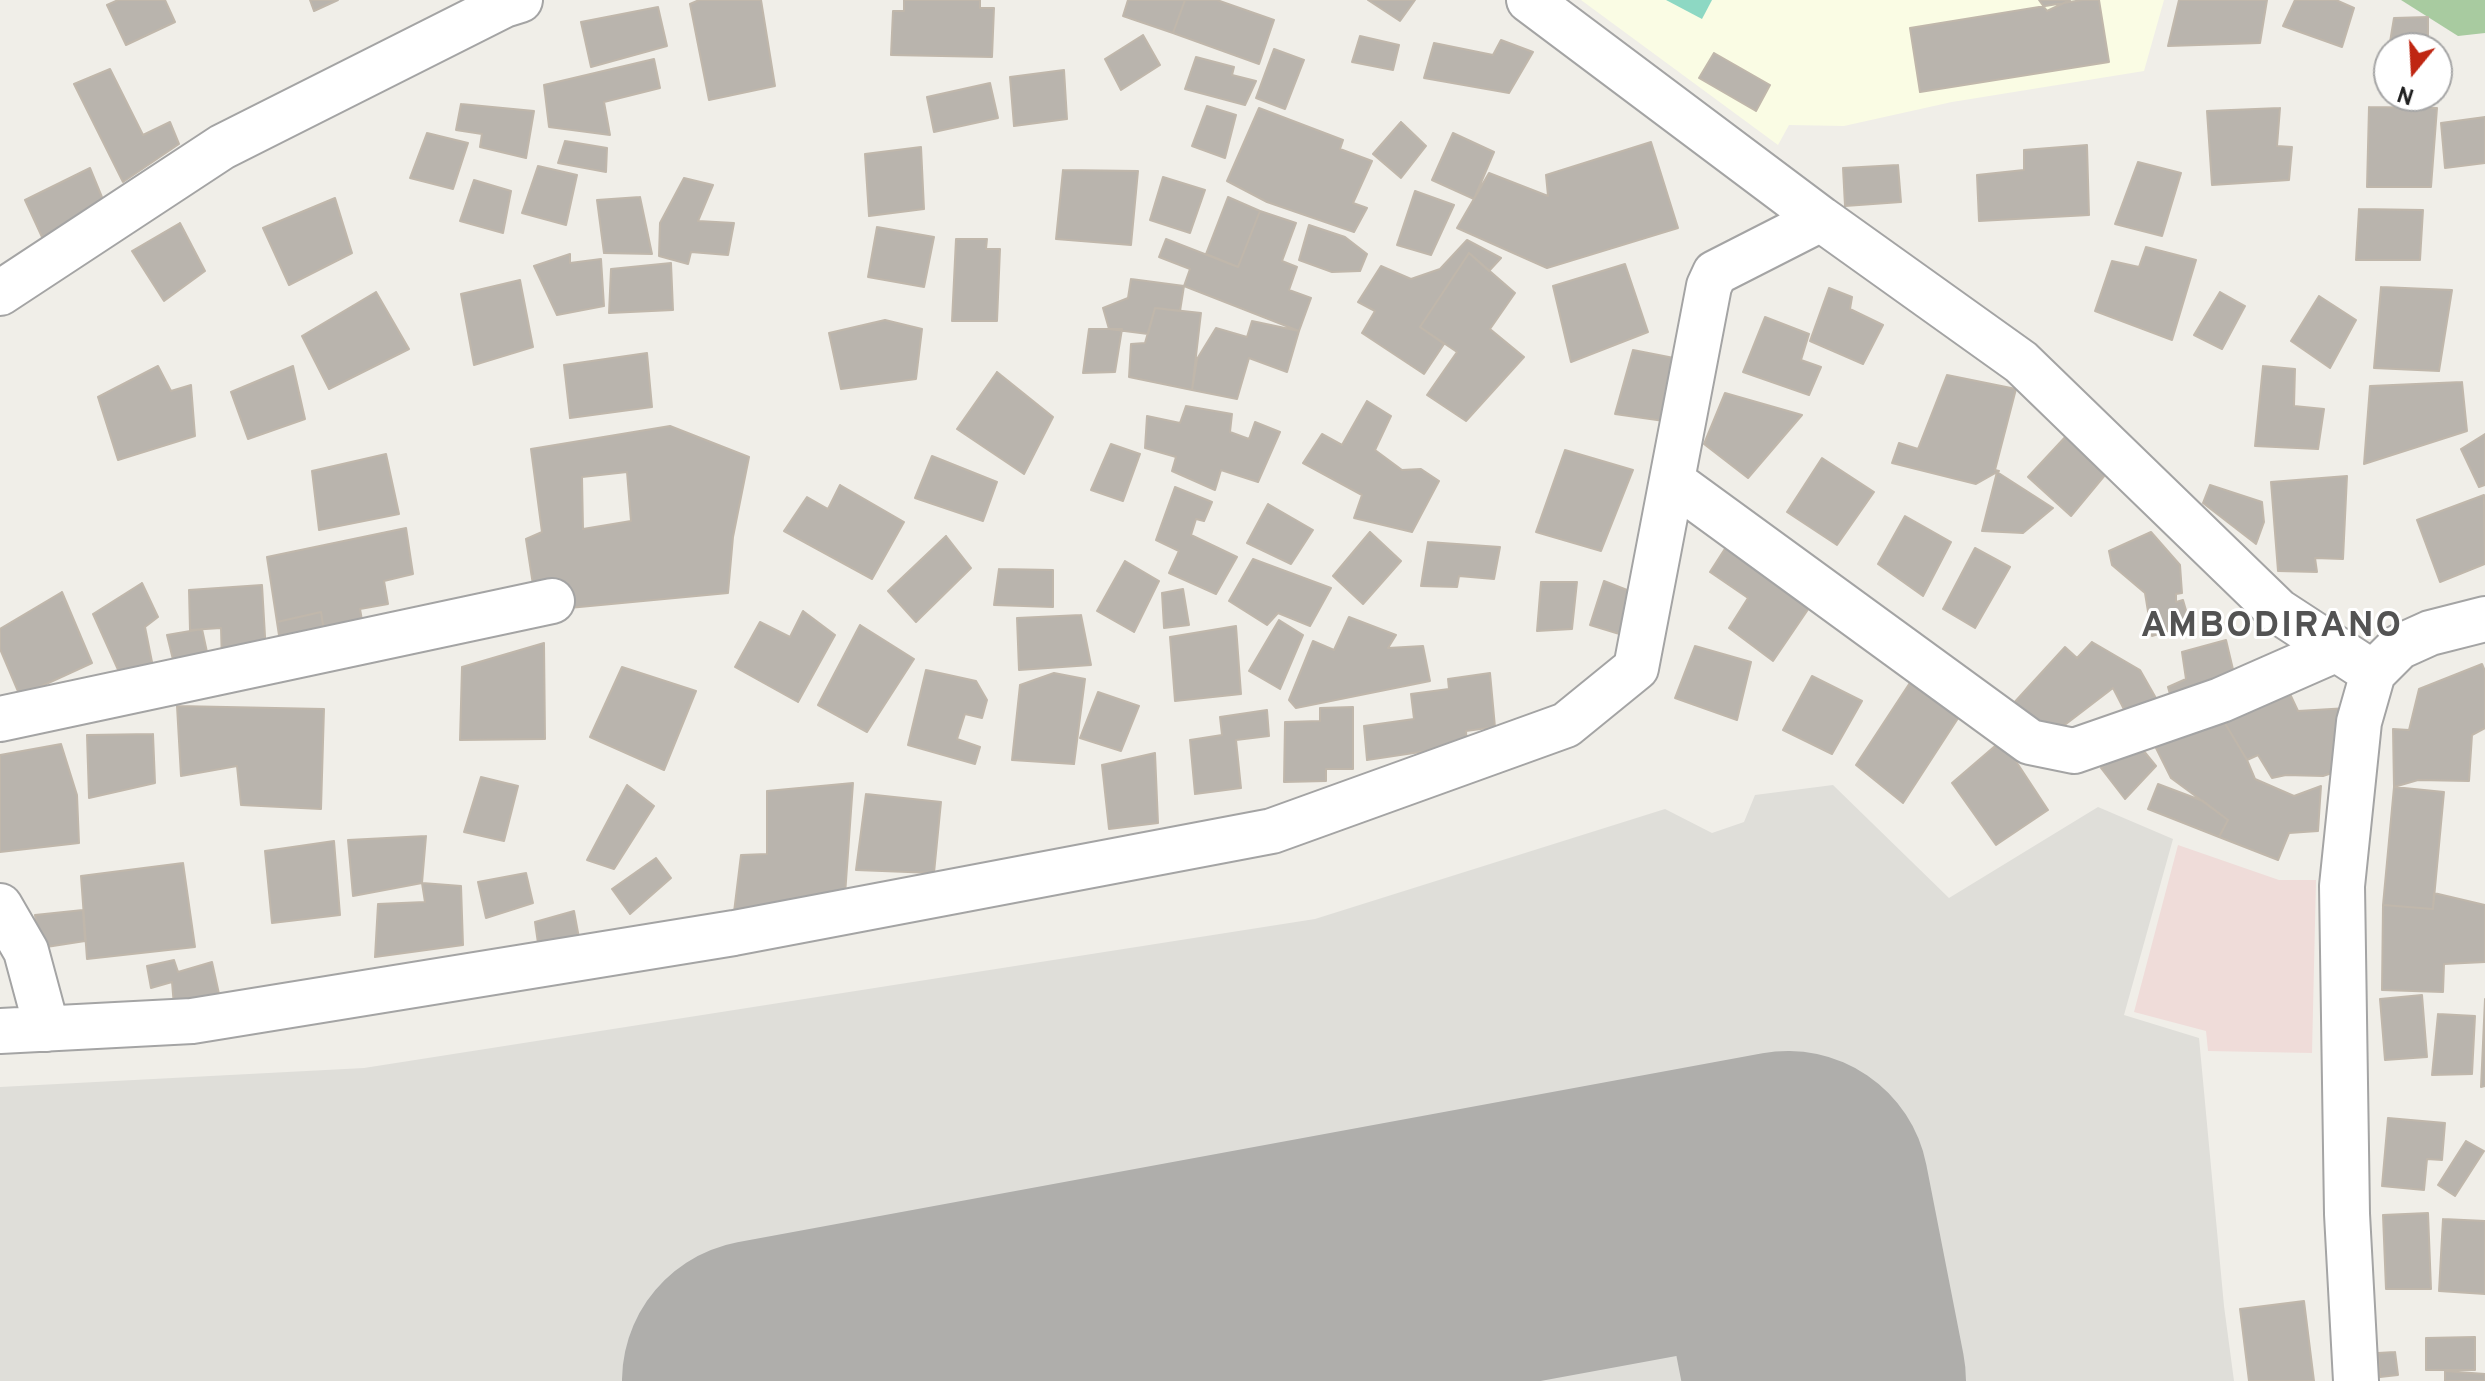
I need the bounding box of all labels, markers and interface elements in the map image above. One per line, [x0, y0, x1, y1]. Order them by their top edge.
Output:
north arrow [2373, 32, 2453, 112]
text: N [2394, 78, 2418, 109]
district label: AMBODIRANO [2141, 607, 2403, 651]

